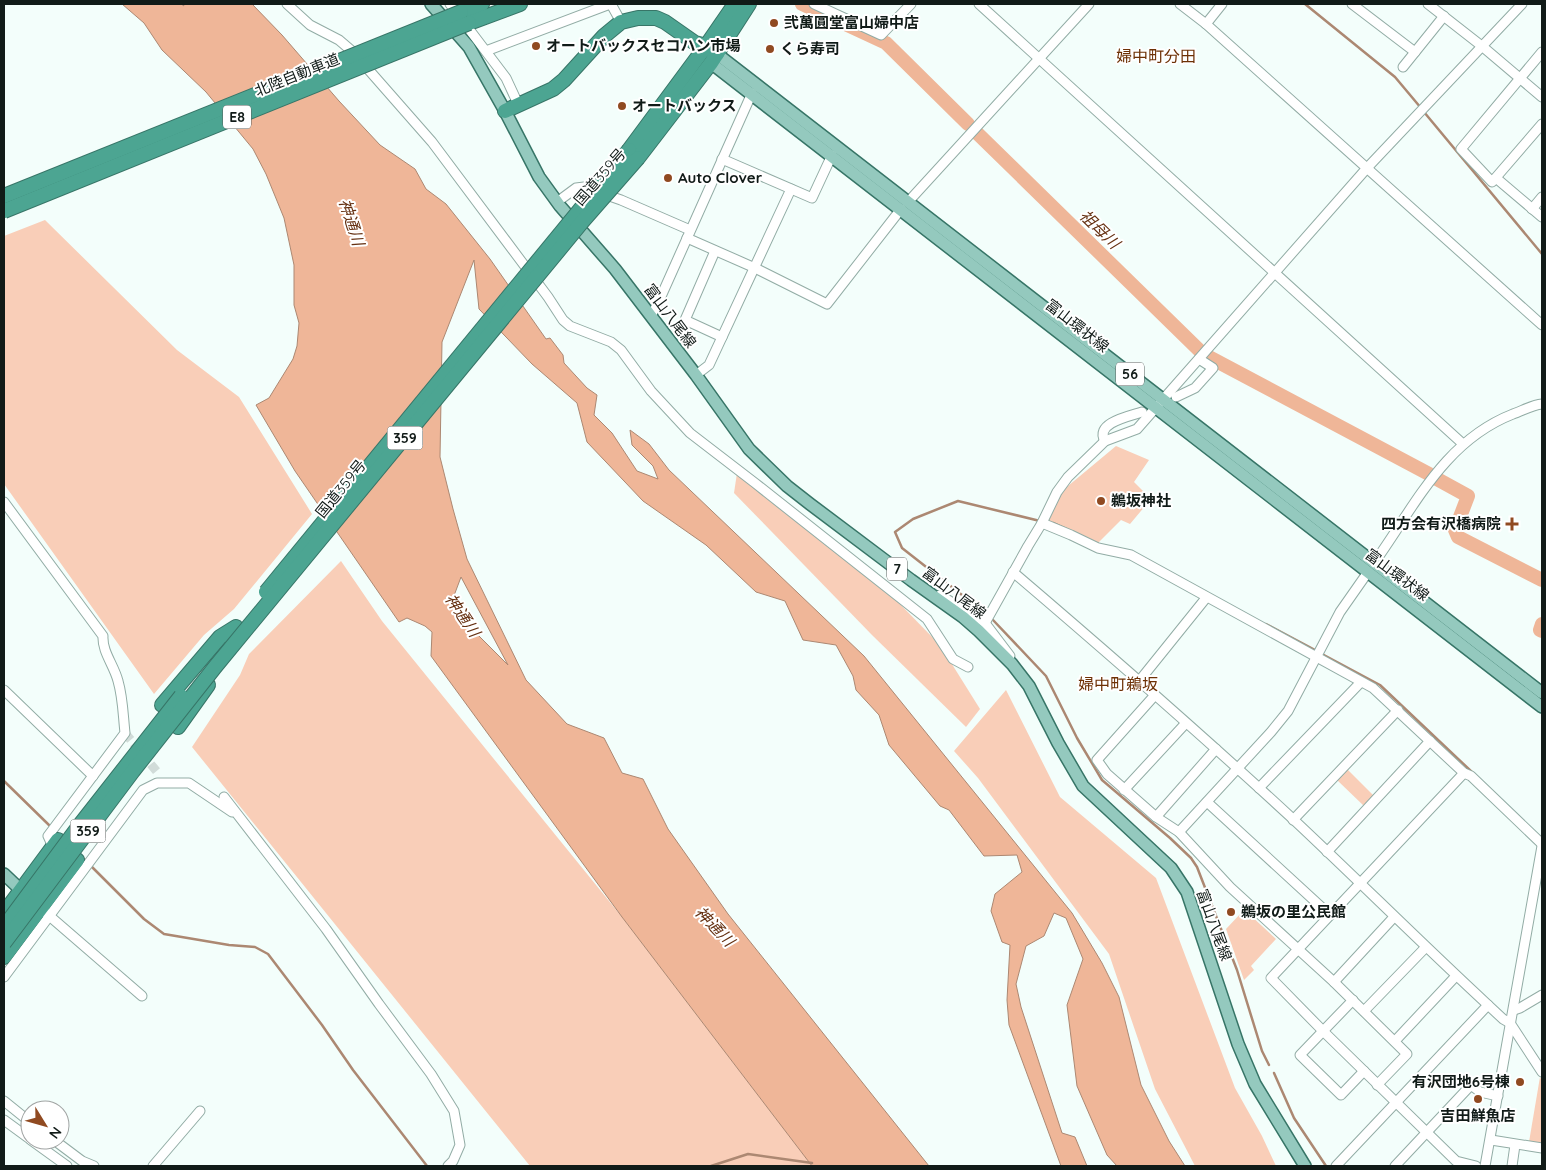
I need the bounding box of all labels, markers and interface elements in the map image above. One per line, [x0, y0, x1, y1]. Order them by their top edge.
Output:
place label: 弐萬圓堂富山婦中店 [784, 13, 919, 32]
marker: 弐萬圓堂富山婦中店 [768, 17, 780, 29]
place label: オートバックスセコハン市場 [546, 36, 741, 55]
place label: くら寿司 [780, 39, 840, 58]
marker: オートバックスセコハン市場 [530, 40, 542, 52]
marker: くら寿司 [764, 43, 776, 55]
district label: 婦中町分田 [1116, 46, 1196, 66]
street label: 北陸自動車道 [252, 49, 342, 100]
place label: オートバックス [632, 96, 737, 115]
marker: オートバックス [616, 100, 628, 112]
road number: E8 [223, 105, 251, 128]
street label: 国道359号 [570, 144, 630, 209]
place label: Auto Clover [678, 168, 763, 187]
marker: Auto Clover [662, 172, 674, 184]
water label: 神通川 [335, 196, 370, 250]
water label: 祖母川 [1076, 205, 1126, 254]
street label: 富山八尾線 [640, 280, 701, 351]
street label: 富山環状線 [1042, 295, 1113, 356]
road number: 56 [1116, 362, 1144, 386]
road number: 359 [388, 426, 422, 449]
street label: 国道359号 [311, 456, 370, 522]
place label: 鵜坂神社 [1111, 491, 1171, 510]
marker: 鵜坂神社 [1095, 495, 1107, 507]
place label: 四方会有沢橋病院 [1381, 514, 1501, 533]
marker: 四方会有沢橋病院 [1505, 517, 1519, 531]
street label: 富山環状線 [1362, 544, 1433, 605]
road number: 7 [887, 558, 907, 580]
street label: 富山八尾線 [919, 562, 990, 623]
water label: 神通川 [441, 590, 486, 642]
district label: 婦中町鵜坂 [1078, 674, 1158, 694]
road number: 359 [70, 819, 106, 842]
street label: 富山八尾線 [1193, 886, 1236, 963]
water label: 神通川 [691, 902, 740, 952]
place label: 鵜坂の里公民館 [1241, 902, 1346, 921]
marker: 鵜坂の里公民館 [1225, 906, 1237, 918]
place label: 有沢団地6号棟 [1412, 1072, 1510, 1091]
marker: 有沢団地6号棟 [1514, 1076, 1526, 1088]
marker: 吉田鮮魚店 [1472, 1093, 1484, 1105]
north arrow [20, 1100, 70, 1150]
place label: 吉田鮮魚店 [1440, 1106, 1516, 1125]
text: N [45, 1123, 66, 1142]

